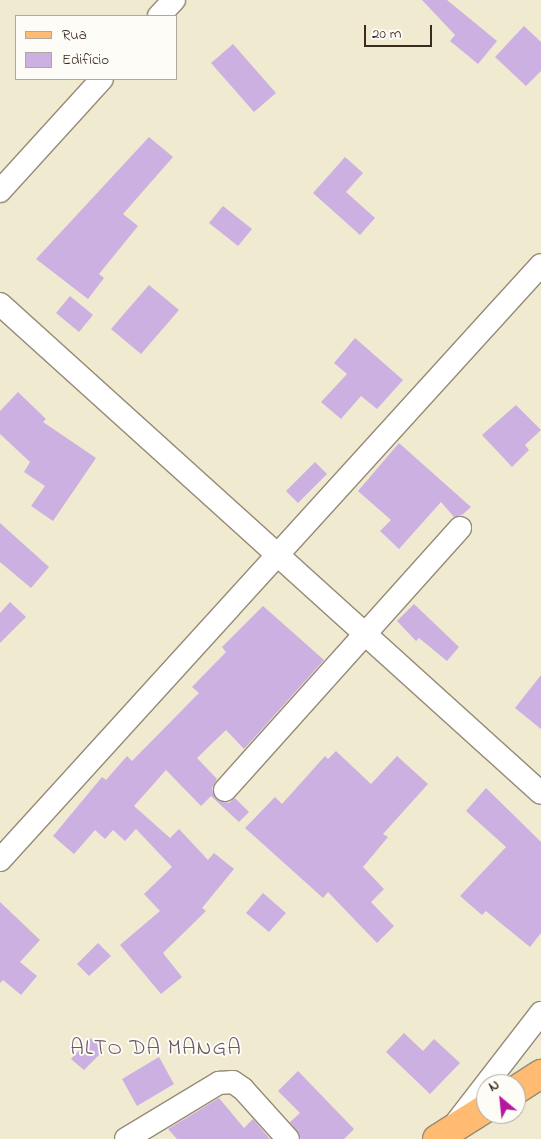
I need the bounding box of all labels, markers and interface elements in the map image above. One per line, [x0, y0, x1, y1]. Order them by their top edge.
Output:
legend [15, 15, 178, 80]
scale bar [366, 15, 434, 47]
text: 20 m [372, 23, 401, 45]
text: Rua [62, 24, 87, 46]
text: Edifício [62, 49, 109, 71]
district label: ALTO DA MANGA [69, 1037, 243, 1063]
north arrow [476, 1074, 526, 1124]
text: N [485, 1075, 503, 1098]

